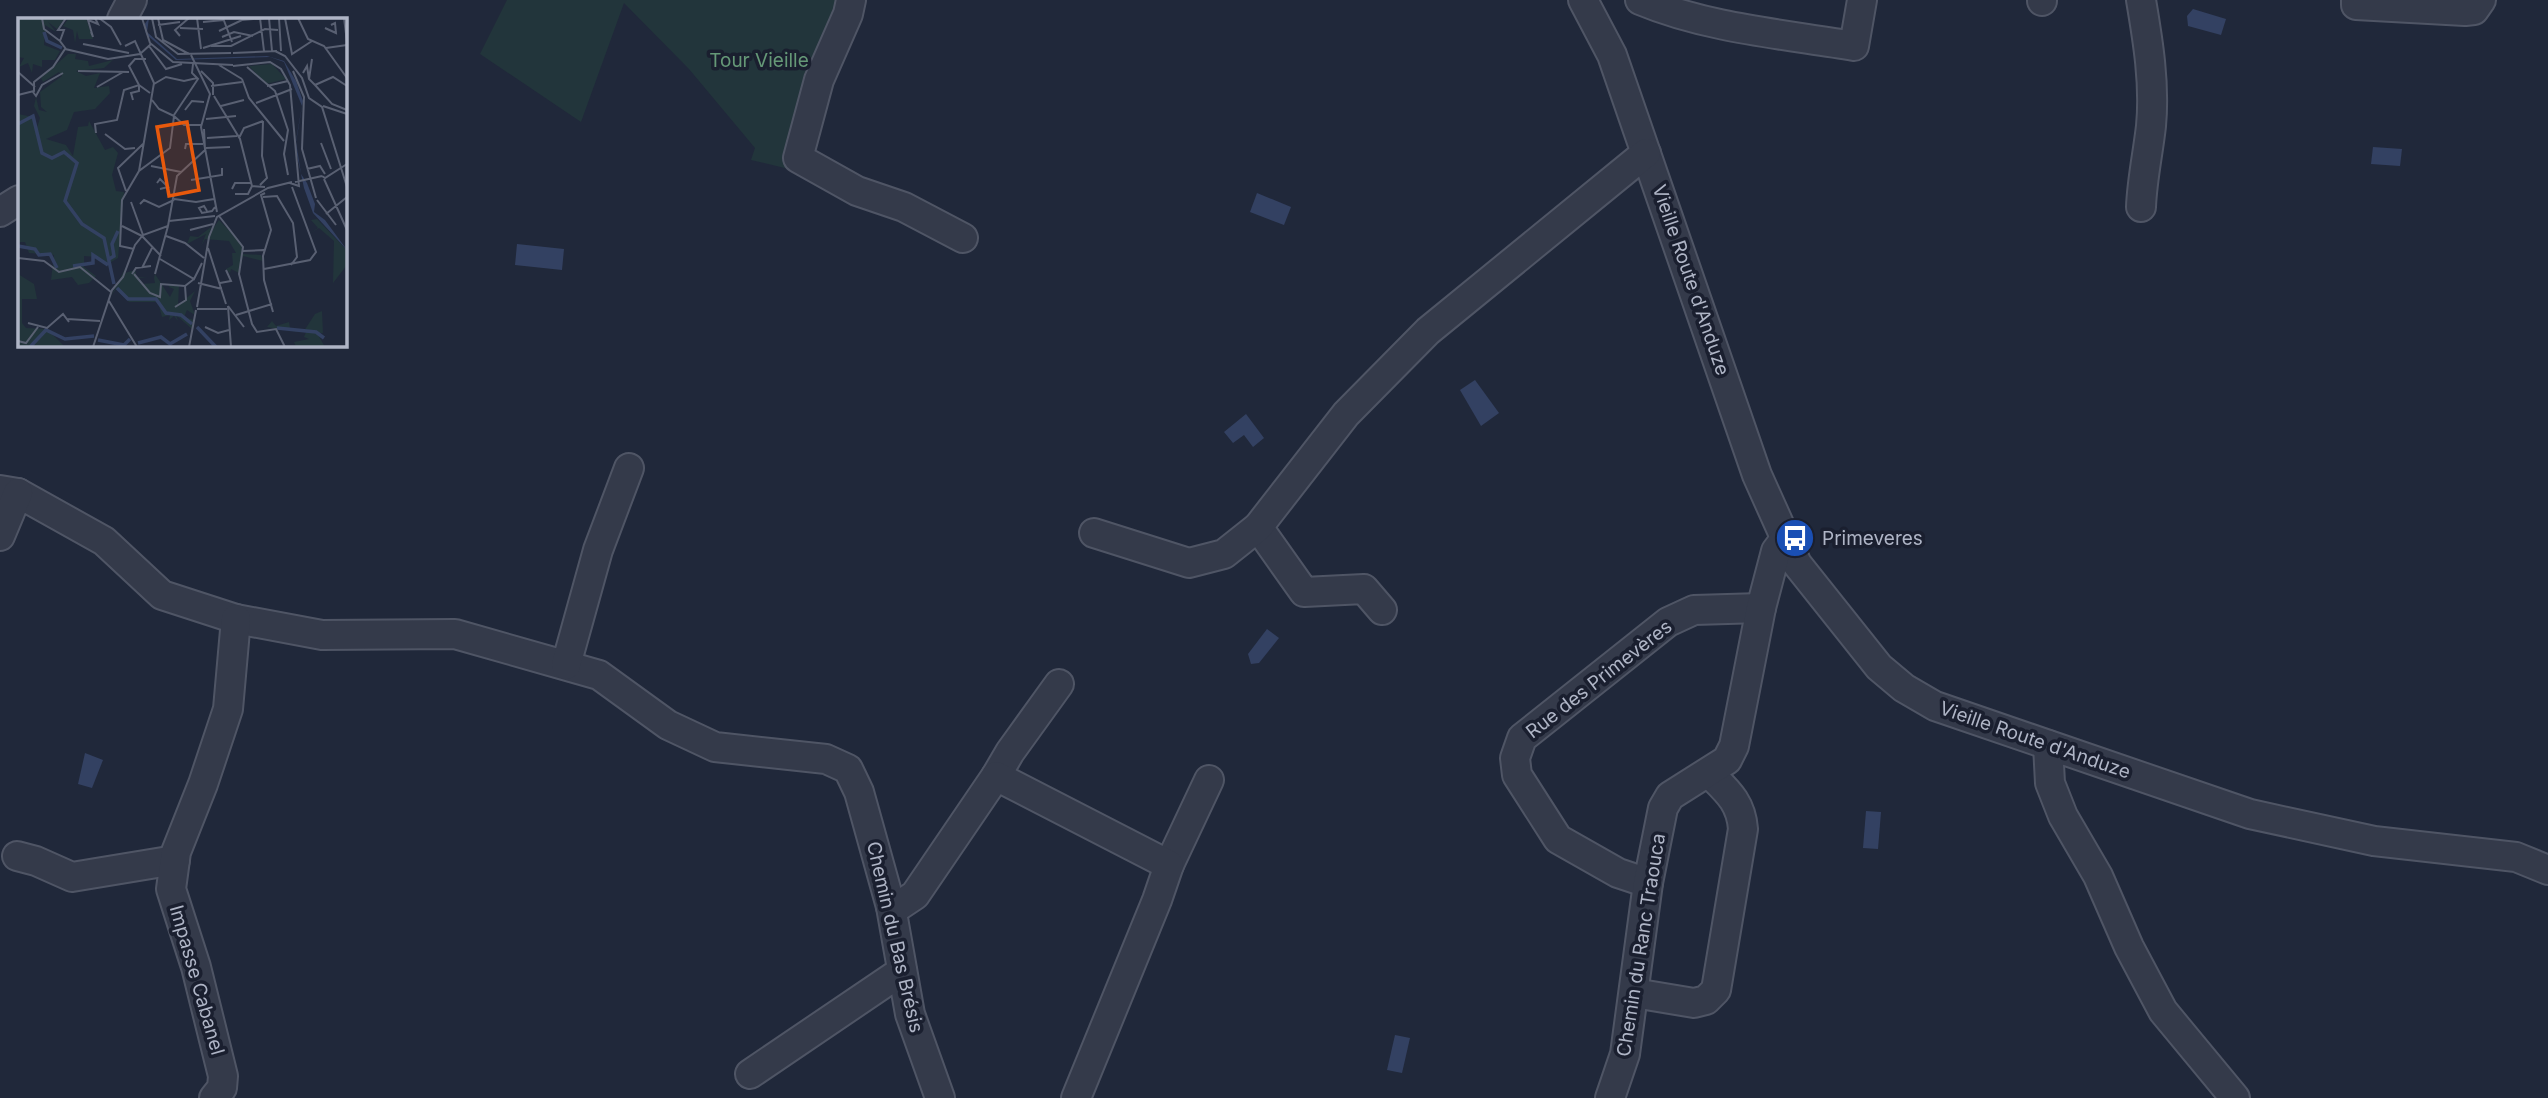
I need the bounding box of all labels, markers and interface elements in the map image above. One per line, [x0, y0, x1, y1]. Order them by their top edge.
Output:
inset map [18, 18, 346, 346]
park label: Tour Vieille [709, 49, 809, 72]
street label: Vieille Route d'Anduze [1648, 182, 1734, 378]
bus stop icon: Primeveres [1774, 517, 1816, 559]
place label: Primeveres [1822, 527, 1923, 550]
street label: Rue des Primevères [1521, 615, 1677, 743]
street label: Vieille Route d'Anduze [1937, 697, 2133, 783]
street label: Chemin du Ranc Traouca [1612, 832, 1670, 1058]
street label: Chemin du Bas Brésis [862, 839, 928, 1035]
street label: Impasse Cabanel [165, 902, 229, 1058]

